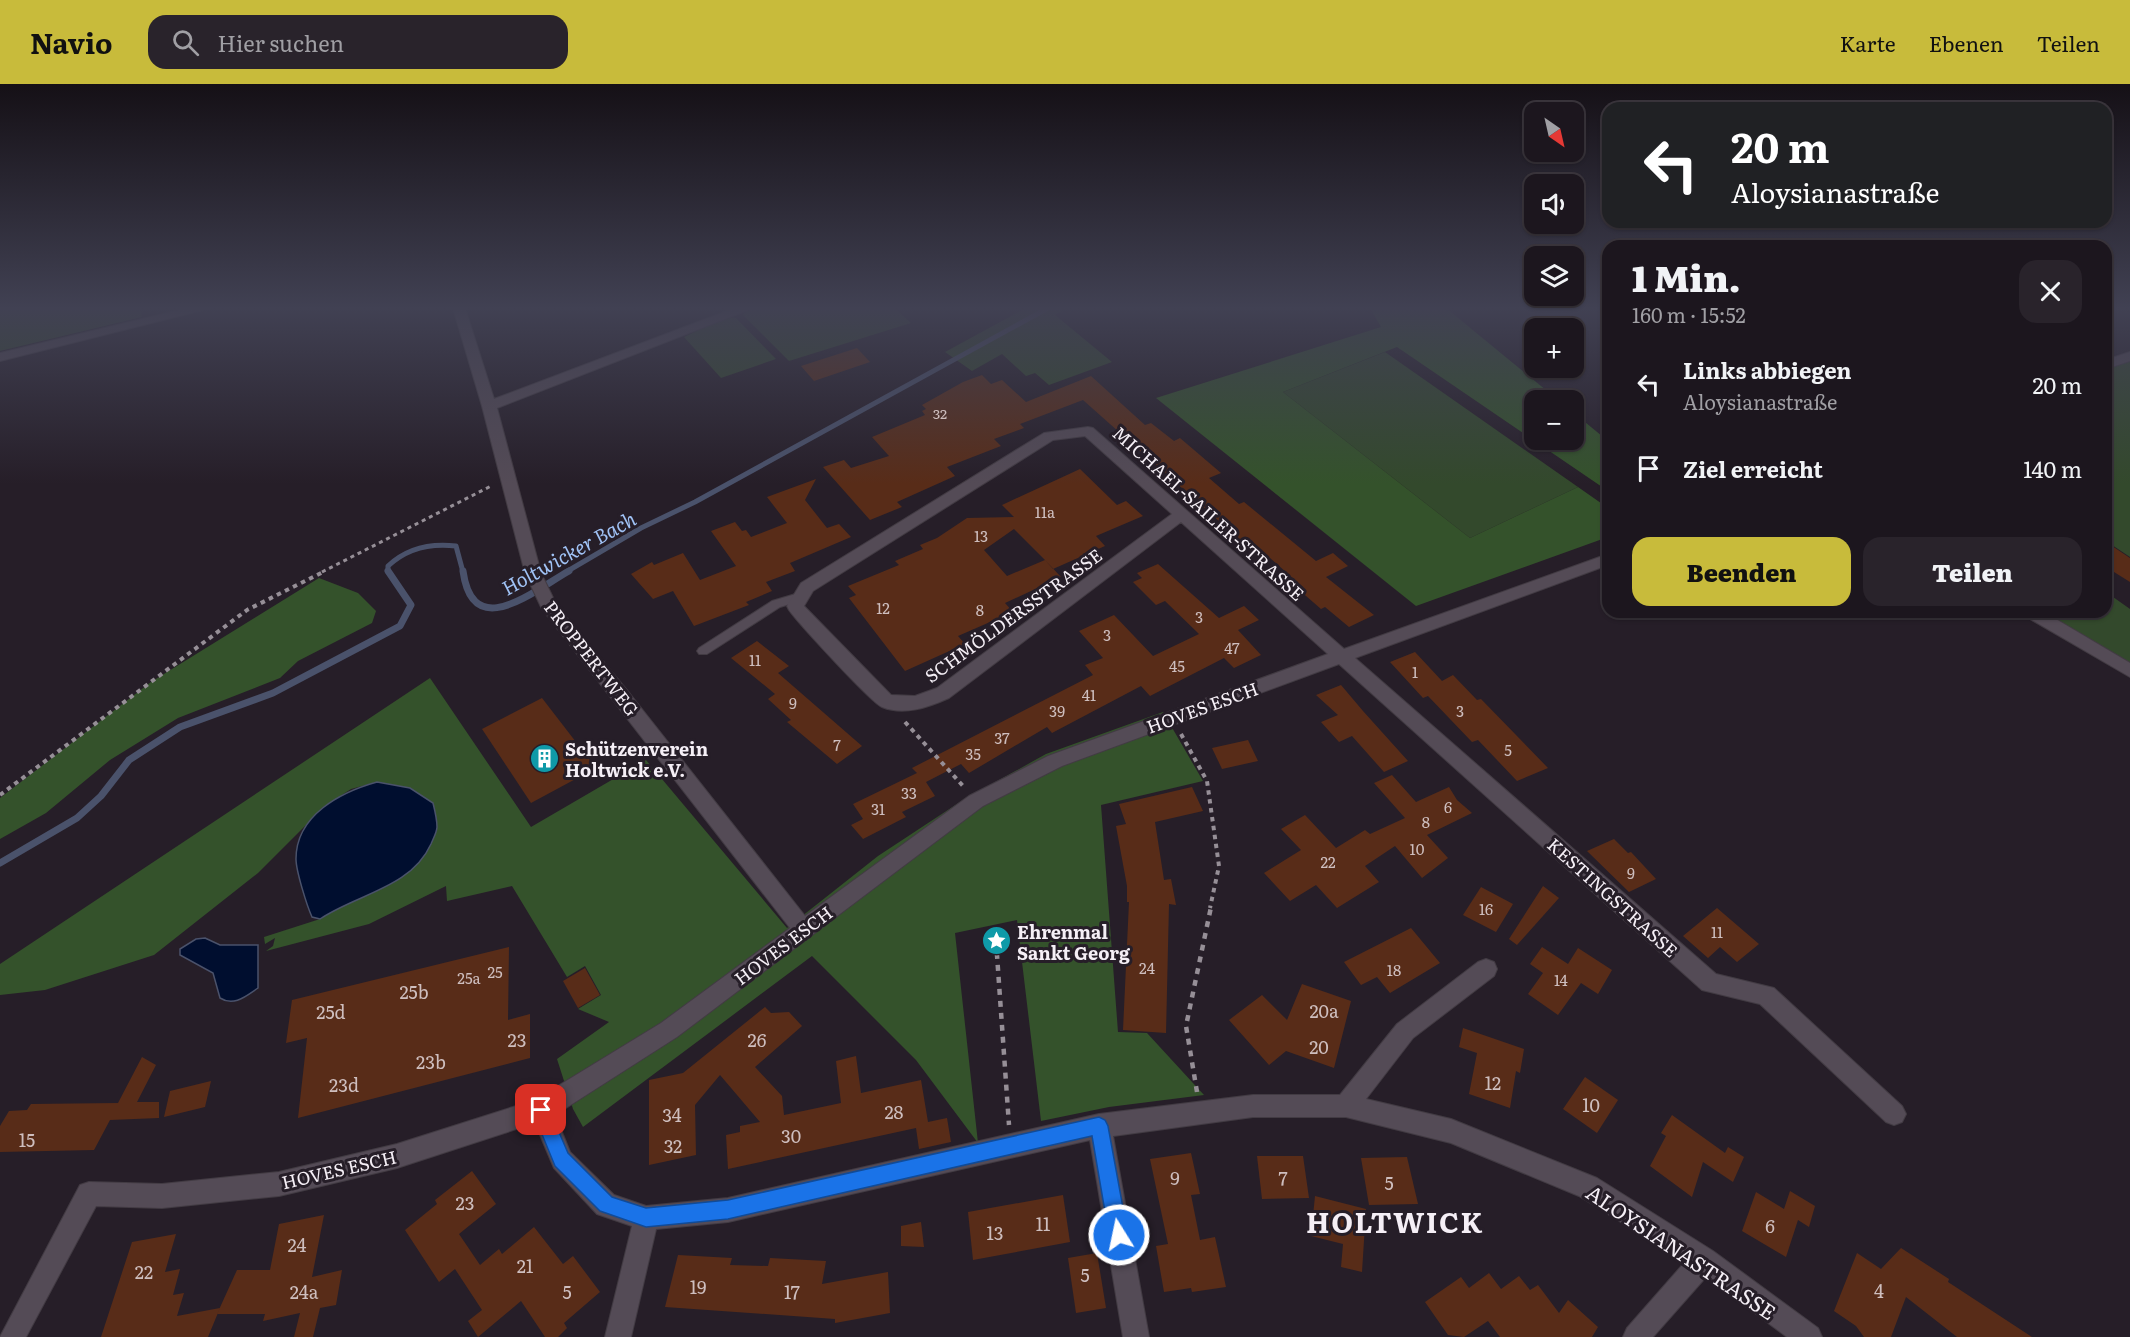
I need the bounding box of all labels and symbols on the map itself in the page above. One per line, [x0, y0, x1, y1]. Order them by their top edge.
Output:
north arrow [1524, 102, 1584, 162]
house number: 32 [933, 403, 947, 423]
street label: MICHAEL-SAILER-STRASSE [1107, 419, 1311, 607]
house number: 11a [1035, 500, 1056, 523]
water label: Holtwicker Bach [495, 502, 641, 601]
house number: 13 [974, 524, 988, 547]
street label: SCHMÖLDERSSTRASSE [919, 541, 1107, 689]
street label: PROPPERTWEG [538, 595, 646, 721]
house number: 12 [876, 596, 890, 619]
house number: 8 [976, 598, 984, 621]
house number: 3 [1195, 605, 1203, 628]
house number: 3 [1103, 623, 1111, 646]
house number: 47 [1224, 636, 1240, 659]
house number: 11 [749, 648, 761, 671]
house number: 45 [1169, 654, 1185, 677]
house number: 1 [1412, 660, 1418, 683]
street label: HOVES ESCH [1142, 674, 1262, 740]
house number: 41 [1082, 683, 1096, 706]
house number: 9 [789, 691, 797, 714]
house number: 39 [1049, 699, 1065, 722]
house number: 3 [1456, 699, 1464, 722]
house number: 37 [994, 726, 1010, 749]
house number: 7 [833, 733, 841, 756]
place label: Schützenverein Holtwick e.V. [565, 735, 709, 783]
house number: 5 [1504, 738, 1512, 761]
building icon: Schützenverein Holtwick e.V. [528, 742, 560, 774]
house number: 35 [965, 742, 981, 765]
house number: 33 [901, 781, 917, 804]
house number: 6 [1444, 795, 1452, 818]
house number: 31 [871, 797, 885, 820]
house number: 8 [1422, 810, 1430, 833]
street label: KESTINGSTRASSE [1542, 831, 1684, 963]
house number: 10 [1410, 837, 1425, 860]
house number: 22 [1320, 850, 1336, 873]
house number: 9 [1627, 861, 1635, 884]
house number: 16 [1479, 897, 1493, 920]
street label: HOVES ESCH [728, 899, 838, 991]
place label: Ehrenmal Sankt Georg [1017, 918, 1131, 966]
house number: 11 [1711, 920, 1723, 943]
place icon: Ehrenmal Sankt Georg [980, 925, 1012, 957]
house number: 24 [1139, 956, 1155, 979]
house number: 18 [1387, 958, 1401, 981]
house number: 25 [487, 960, 503, 983]
house number: 25a [457, 966, 482, 989]
house number: 14 [1554, 968, 1568, 991]
house number: 25b [399, 978, 429, 1005]
house number: 20a [1309, 997, 1339, 1024]
house number: 25d [316, 998, 346, 1025]
house number: 23 [508, 1026, 526, 1053]
house number: 26 [748, 1026, 767, 1053]
house number: 20 [1309, 1033, 1329, 1060]
house number: 23b [416, 1048, 446, 1075]
house number: 12 [1485, 1069, 1501, 1096]
house number: 23d [329, 1071, 359, 1098]
pin [515, 1084, 566, 1135]
house number: 10 [1582, 1091, 1600, 1118]
house number: 28 [884, 1098, 904, 1125]
house number: 34 [662, 1101, 682, 1128]
house number: 30 [781, 1122, 801, 1149]
house number: 15 [19, 1126, 35, 1153]
house number: 32 [664, 1132, 682, 1159]
street label: HOVES ESCH [279, 1143, 399, 1195]
house number: 9 [1170, 1164, 1180, 1191]
house number: 7 [1278, 1164, 1288, 1191]
house number: 5 [1384, 1169, 1394, 1196]
street label: ALOYSIANASTRASSE [1581, 1176, 1783, 1326]
house number: 23 [456, 1189, 474, 1216]
district label: HOLTWICK [1306, 1200, 1484, 1242]
position arrow [1087, 1203, 1151, 1267]
house number: 11 [1036, 1210, 1050, 1237]
house number: 6 [1765, 1212, 1775, 1239]
house number: 13 [986, 1219, 1004, 1246]
house number: 24 [287, 1231, 307, 1258]
house number: 21 [517, 1252, 533, 1279]
house number: 22 [135, 1258, 153, 1285]
house number: 5 [1080, 1261, 1090, 1288]
house number: 19 [690, 1273, 706, 1300]
house number: 4 [1874, 1277, 1884, 1304]
house number: 24a [290, 1278, 319, 1305]
house number: 5 [562, 1278, 572, 1305]
house number: 17 [784, 1278, 800, 1305]

